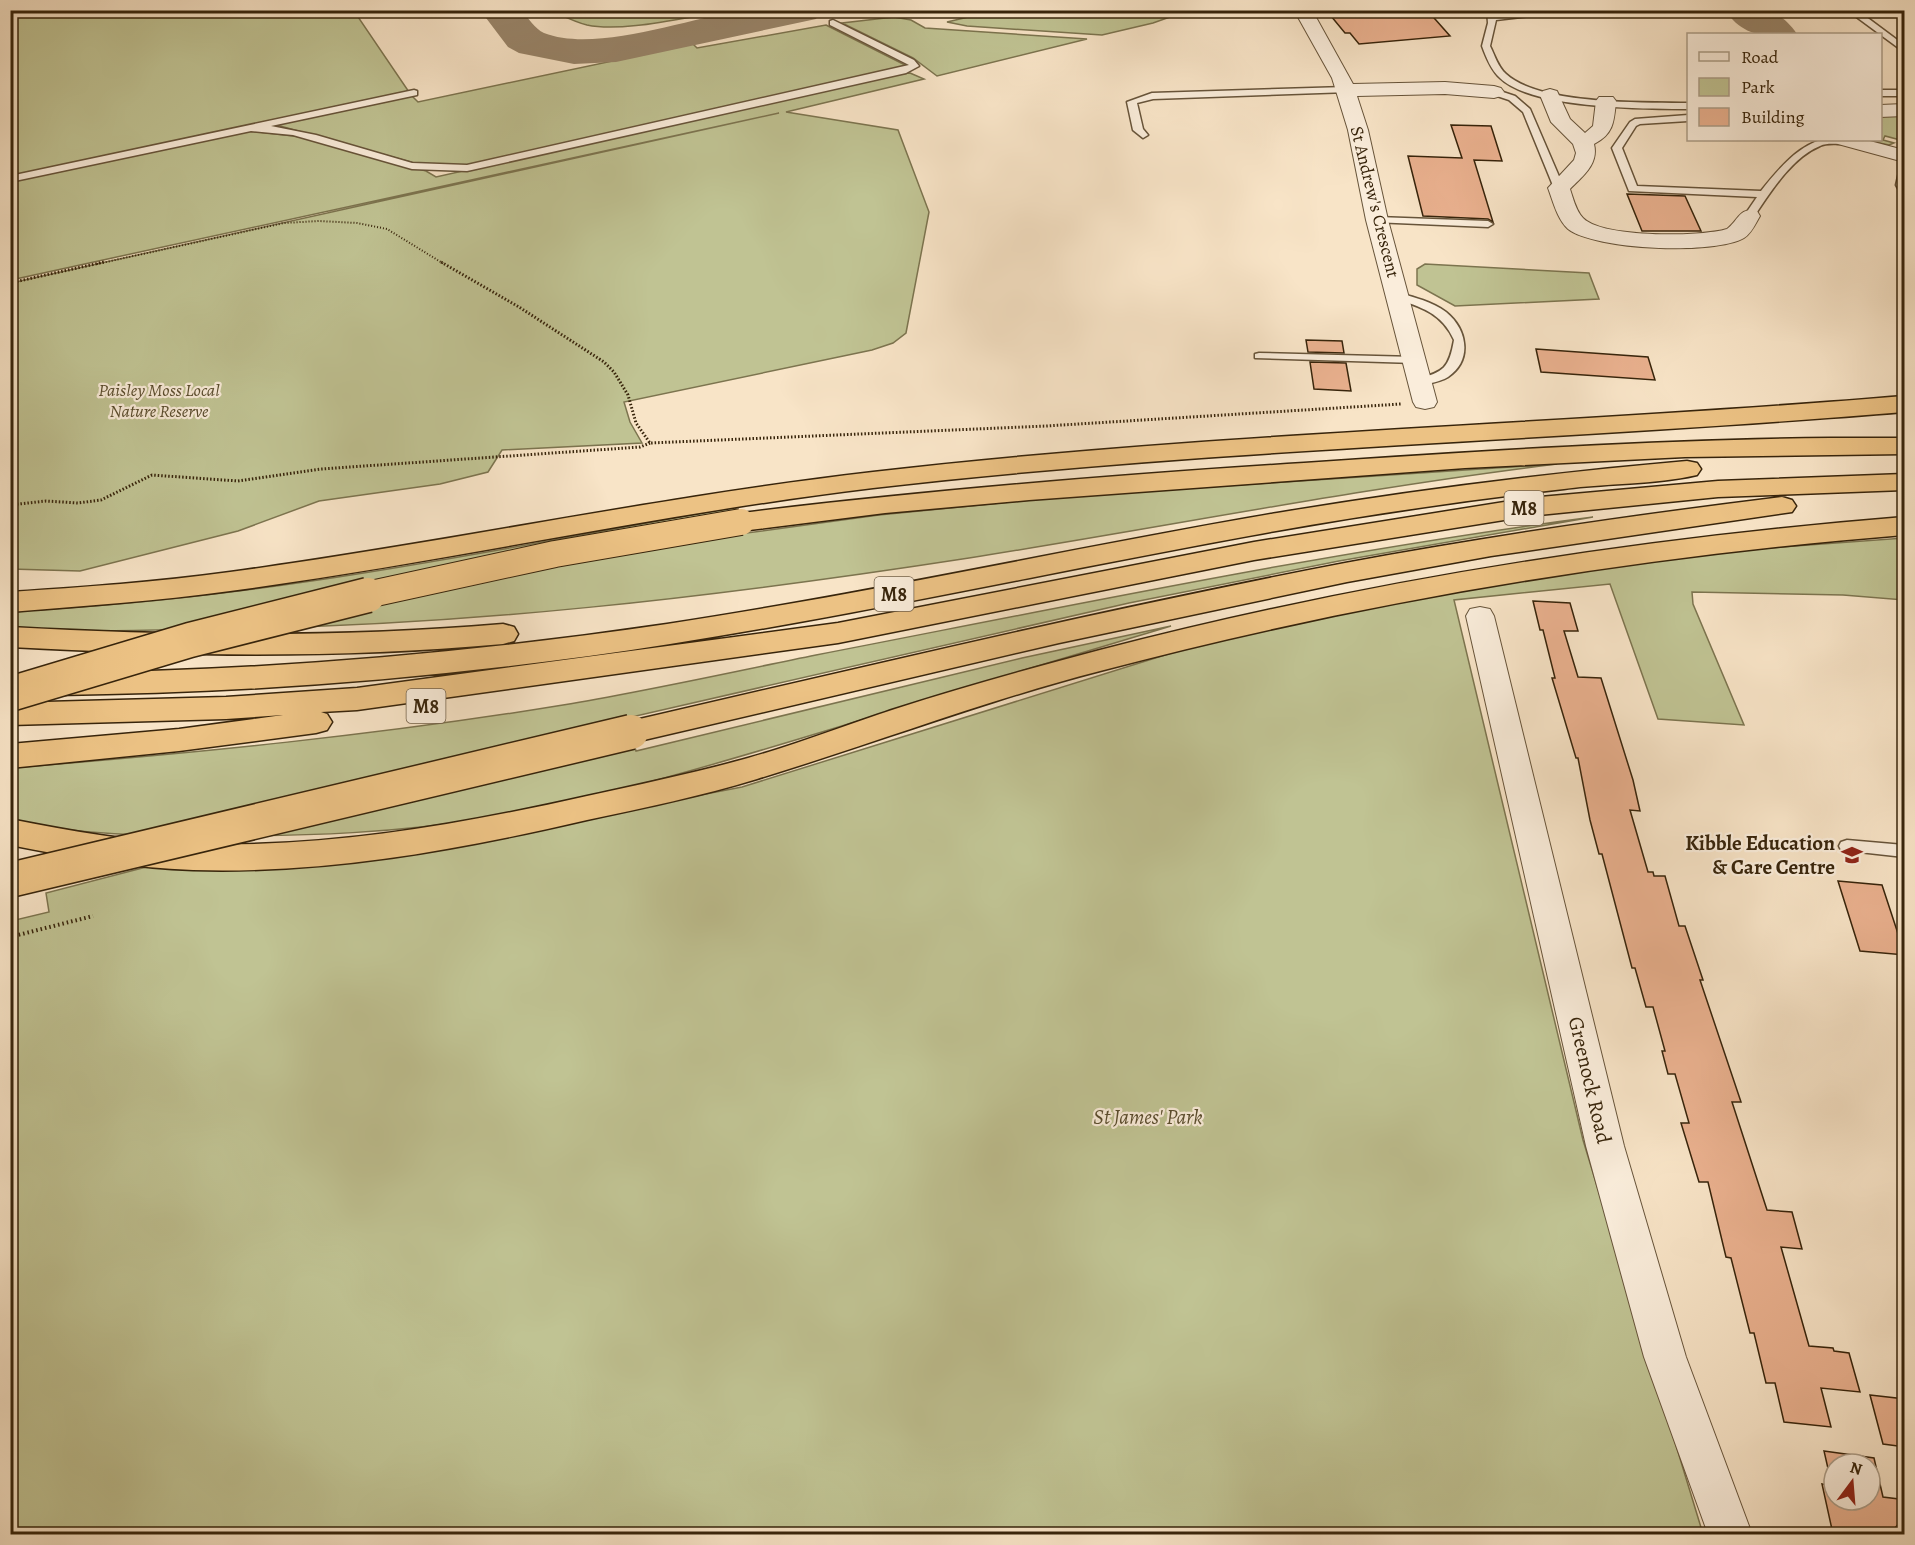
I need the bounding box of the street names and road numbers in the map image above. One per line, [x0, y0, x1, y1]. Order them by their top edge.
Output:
street label: St Andrew's Crescent [1345, 124, 1405, 280]
road number: M8 [1504, 491, 1544, 525]
road number: M8 [874, 577, 914, 611]
road number: M8 [406, 689, 446, 723]
street label: Greenock Road [1562, 1014, 1618, 1147]

